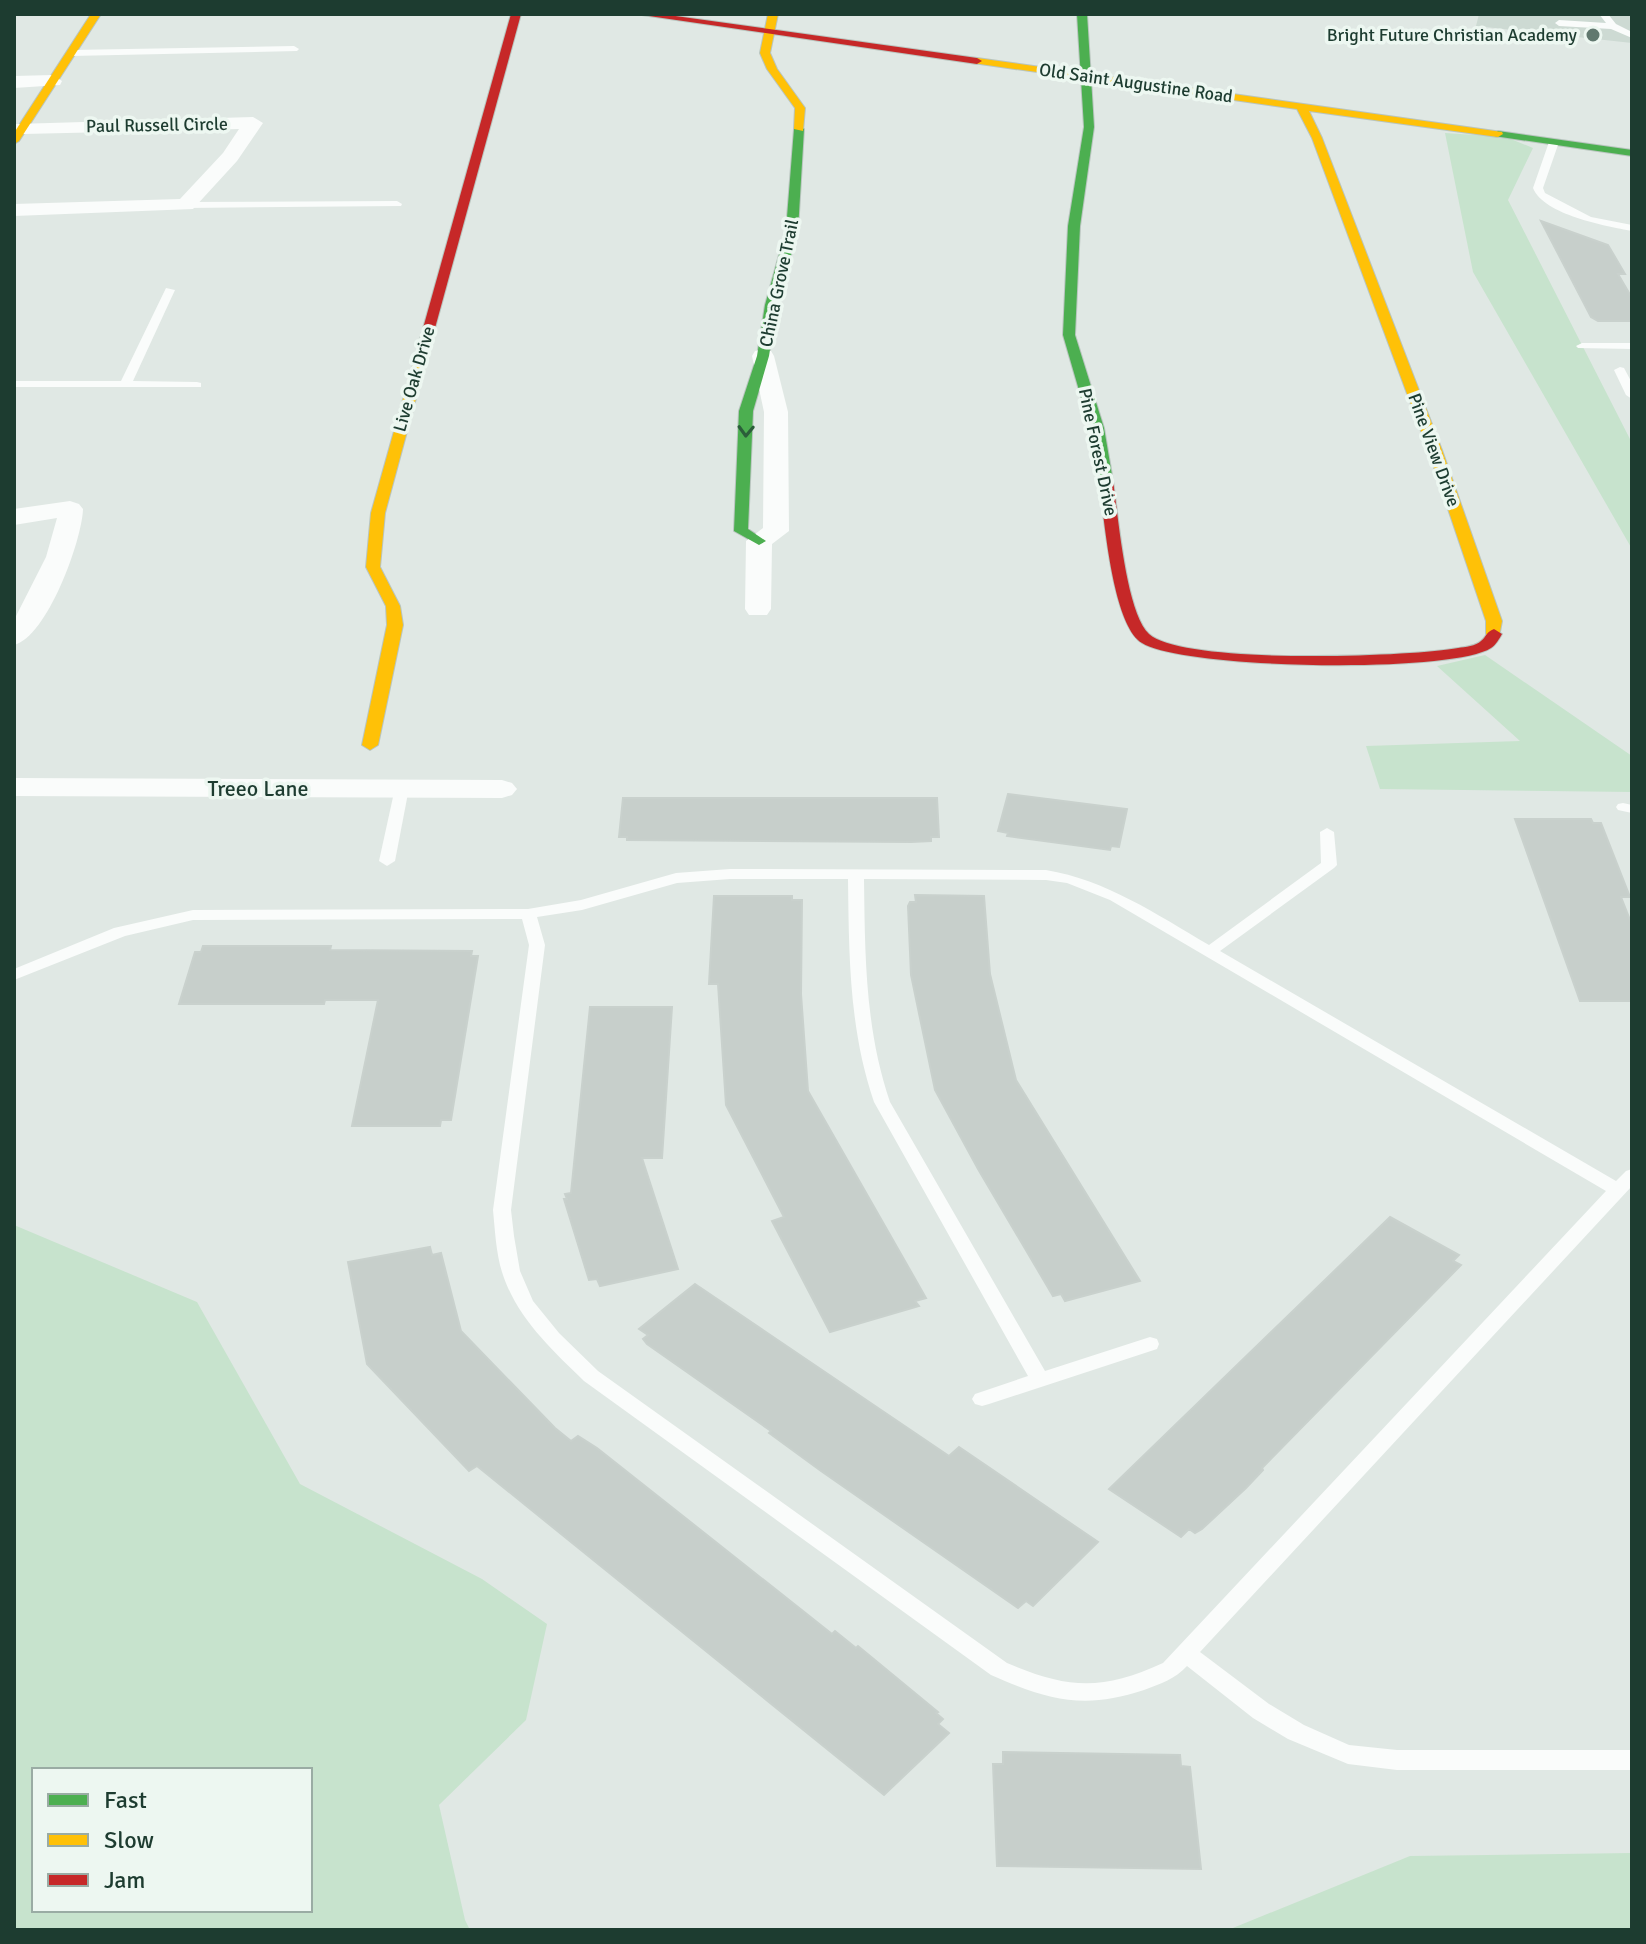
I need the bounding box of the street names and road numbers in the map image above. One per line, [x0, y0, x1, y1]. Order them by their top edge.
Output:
street label: Old Saint Augustine Road [1038, 59, 1234, 107]
street label: Paul Russell Circle [86, 113, 228, 137]
street label: China Grove Trail [755, 217, 803, 349]
street label: Live Oak Drive [388, 324, 440, 434]
street label: Pine Forest Drive [1074, 386, 1122, 518]
street label: Pine View Drive [1403, 390, 1465, 510]
street label: Treeo Lane [207, 775, 309, 802]

